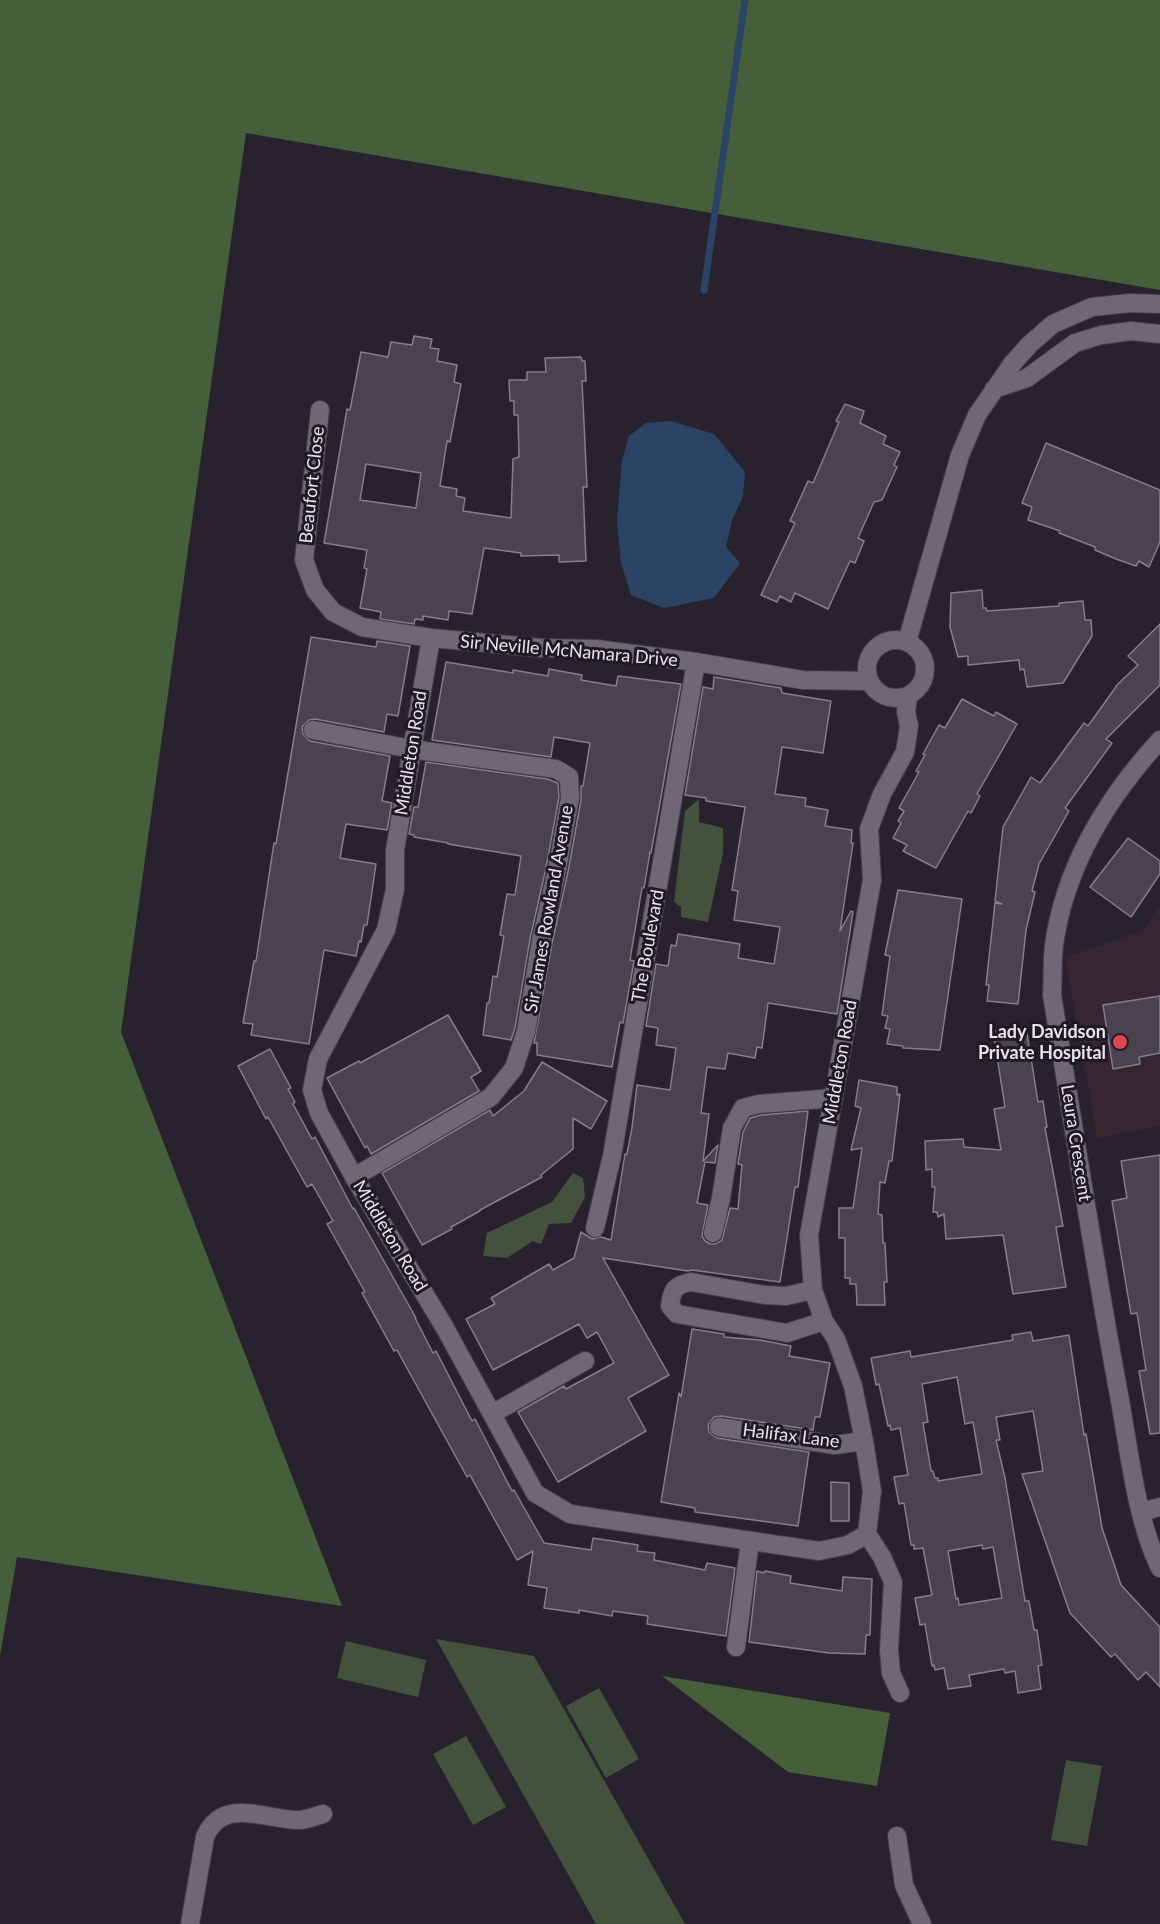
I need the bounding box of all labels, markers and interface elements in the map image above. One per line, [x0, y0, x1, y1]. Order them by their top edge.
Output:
street label: Beaufort Close [295, 425, 329, 545]
street label: Sir Neville McNamara Drive [459, 631, 679, 671]
street label: Middleton Road [390, 689, 432, 817]
street label: Sir James Rowland Avenue [520, 803, 578, 1015]
street label: The Boulevard [627, 888, 669, 1004]
street label: Middleton Road [818, 998, 862, 1126]
place label: Lady Davidson Private Hospital [978, 1021, 1106, 1064]
marker: Lady Davidson Private Hospital [1111, 1033, 1129, 1051]
street label: Leura Crescent [1056, 1083, 1096, 1203]
street label: Middleton Road [348, 1176, 432, 1296]
street label: Halifax Lane [741, 1419, 841, 1453]

